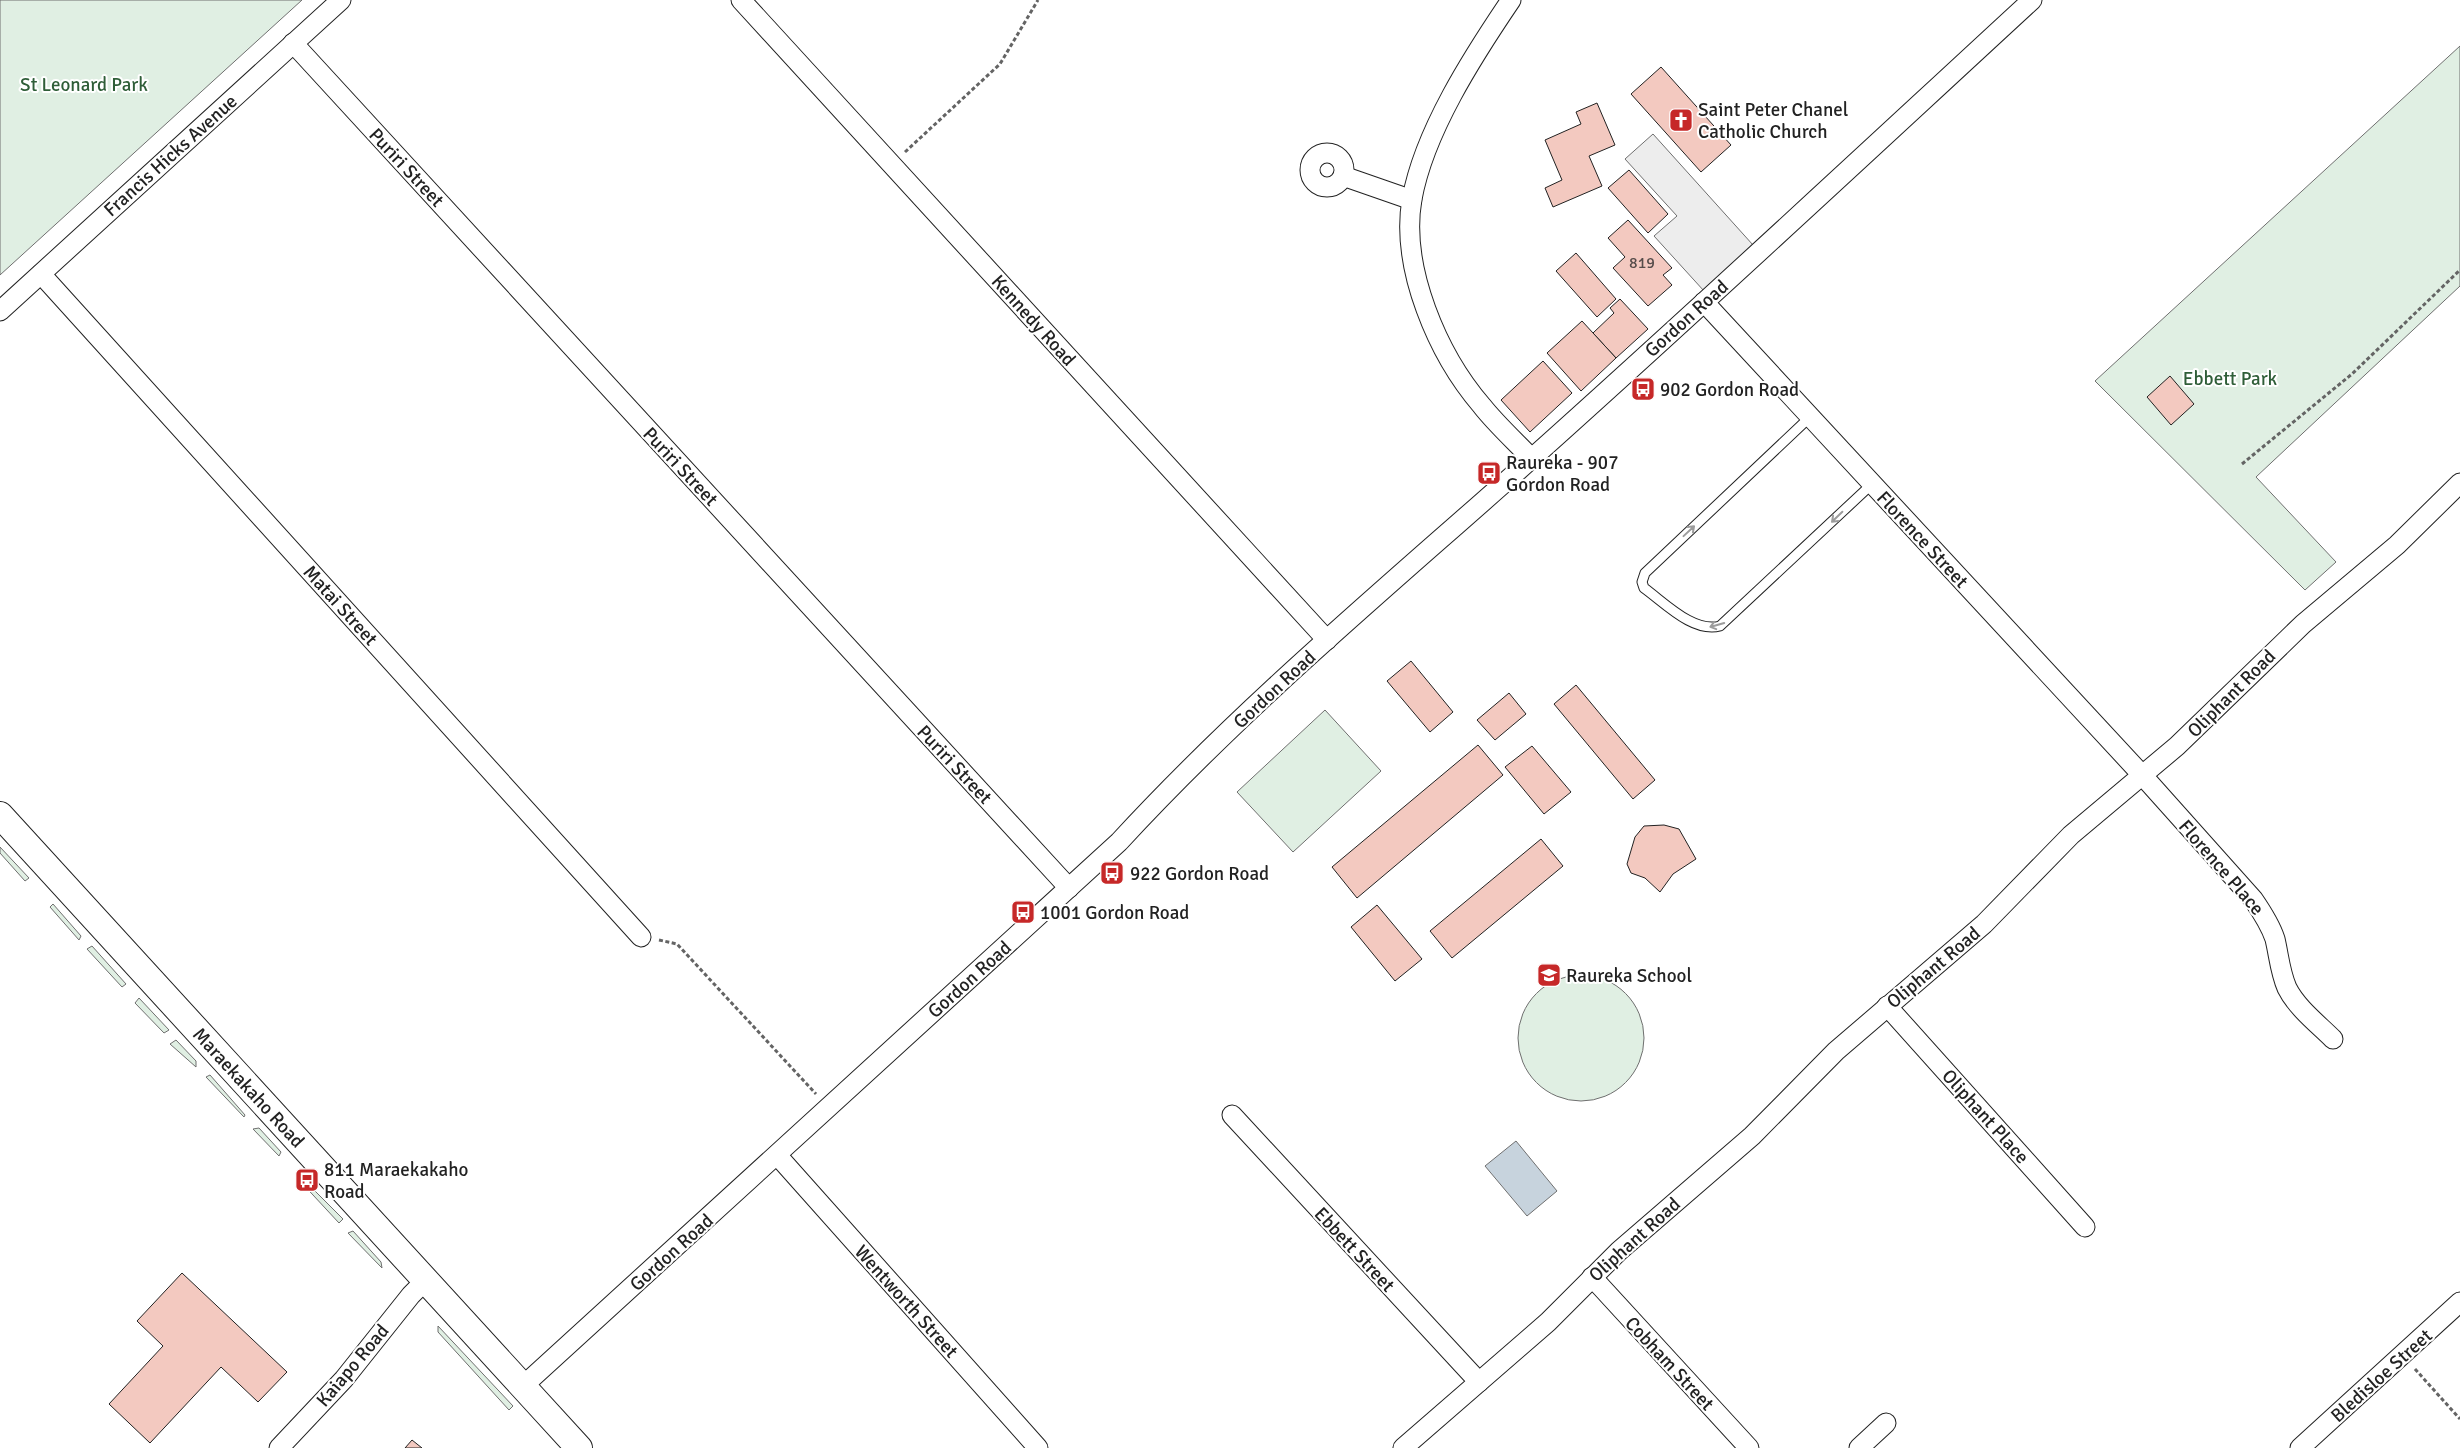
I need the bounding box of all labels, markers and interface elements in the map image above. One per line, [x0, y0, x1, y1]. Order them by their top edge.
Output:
park label: St Leonard Park [20, 73, 148, 97]
street label: Francis Hicks Avenue [99, 89, 242, 222]
place label: Saint Peter Chanel Catholic Church [1698, 98, 1848, 144]
church icon: Saint Peter Chanel Catholic Church [1668, 107, 1694, 133]
street label: Puriri Street [364, 123, 449, 213]
house number: 819 [1629, 253, 1655, 273]
street label: Kennedy Road [986, 270, 1081, 371]
street label: Gordon Road [1640, 275, 1733, 362]
park label: Ebbett Park [2183, 367, 2278, 391]
bus stop icon: 902 Gordon Road [1630, 376, 1656, 402]
place label: 902 Gordon Road [1660, 378, 1799, 402]
street label: Puriri Street [638, 422, 723, 512]
place label: Raureka - 907 Gordon Road [1506, 451, 1618, 497]
bus stop icon: Raureka - 907 Gordon Road [1476, 460, 1502, 486]
street label: Florence Street [1871, 486, 1973, 593]
one-way arrow [1830, 511, 1843, 523]
one-way arrow [1683, 525, 1696, 537]
street label: Matai Street [298, 561, 383, 651]
one-way arrow [1709, 621, 1725, 631]
street label: Gordon Road [1228, 645, 1321, 734]
street label: Oliphant Road [2183, 645, 2281, 743]
street label: Puriri Street [912, 720, 997, 810]
street label: Florence Place [2173, 815, 2269, 920]
bus stop icon: 922 Gordon Road [1099, 860, 1125, 886]
place label: 922 Gordon Road [1130, 862, 1269, 886]
bus stop icon: 1001 Gordon Road [1010, 899, 1036, 925]
place label: 1001 Gordon Road [1040, 901, 1189, 925]
street label: Oliphant Road [1882, 922, 1985, 1014]
street label: Gordon Road [923, 936, 1016, 1023]
school or university icon: Raureka School [1536, 962, 1562, 988]
place label: Raureka School [1566, 964, 1692, 988]
street label: Maraekakaho Road [187, 1023, 309, 1153]
street label: Oliphant Place [1937, 1065, 2034, 1169]
place label: 811 Maraekakaho Road [324, 1158, 469, 1204]
bus stop icon: 811 Maraekakaho Road [294, 1167, 320, 1193]
street label: Oliphant Road [1584, 1192, 1685, 1287]
street label: Ebbett Street [1309, 1202, 1400, 1297]
street label: Gordon Road [625, 1209, 718, 1296]
street label: Wentworth Street [849, 1240, 963, 1363]
street label: Cobham Street [1620, 1312, 1719, 1416]
street label: Kaiapo Road [311, 1319, 394, 1412]
street label: Bledisloe Street [2326, 1324, 2438, 1428]

